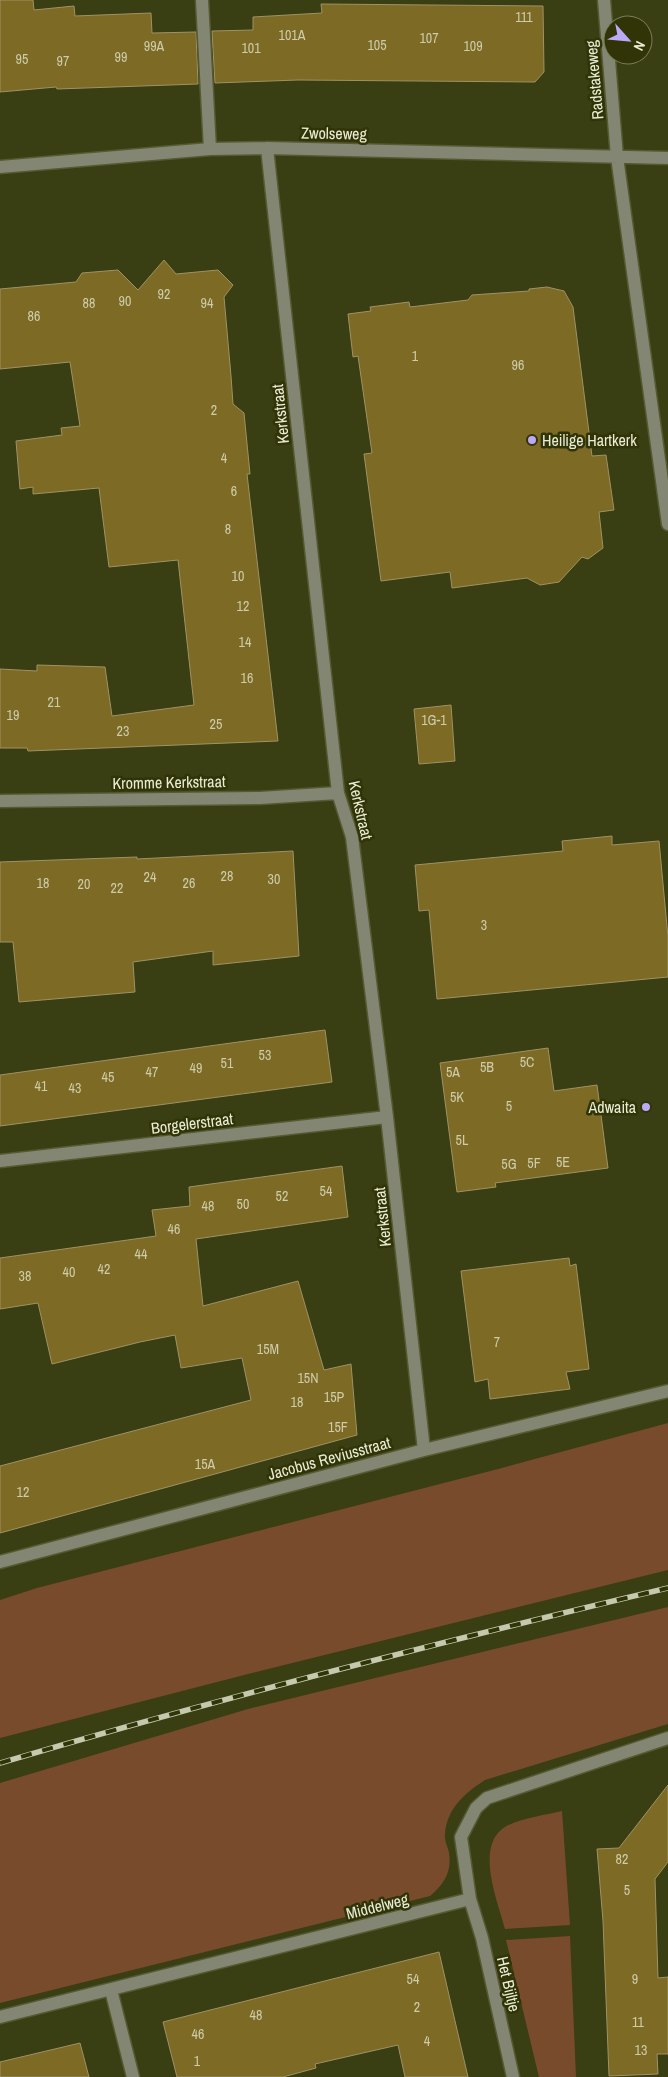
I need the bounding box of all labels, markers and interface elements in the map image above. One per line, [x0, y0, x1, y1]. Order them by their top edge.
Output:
house number: 111 [515, 8, 533, 26]
north arrow [603, 15, 653, 65]
house number: 101A [279, 26, 306, 44]
house number: 107 [419, 29, 439, 47]
house number: 105 [367, 36, 387, 54]
house number: 99A [144, 37, 165, 55]
house number: 109 [463, 37, 483, 55]
text: N [630, 38, 649, 54]
house number: 101 [241, 39, 261, 57]
street label: Radstakeweg [580, 39, 608, 121]
house number: 99 [115, 48, 127, 66]
house number: 95 [16, 50, 28, 68]
house number: 97 [57, 52, 69, 70]
street label: Zwolseweg [301, 121, 368, 145]
house number: 92 [158, 285, 170, 303]
house number: 90 [119, 292, 131, 310]
house number: 88 [83, 294, 95, 312]
house number: 94 [201, 294, 214, 312]
house number: 86 [28, 307, 40, 325]
house number: 1 [412, 347, 419, 365]
house number: 96 [512, 356, 524, 374]
street label: Kerkstraat [266, 383, 294, 445]
house number: 2 [211, 401, 217, 419]
place label: Heilige Hartkerk [542, 429, 637, 451]
marker: Heilige Hartkerk [526, 434, 538, 446]
house number: 4 [221, 449, 228, 467]
house number: 6 [231, 482, 237, 500]
house number: 8 [225, 520, 231, 538]
house number: 10 [232, 567, 244, 585]
house number: 12 [237, 597, 249, 615]
house number: 14 [239, 633, 252, 651]
house number: 16 [241, 669, 253, 687]
house number: 21 [48, 693, 61, 711]
house number: 19 [7, 706, 19, 724]
house number: 1G-1 [421, 711, 447, 729]
house number: 25 [210, 715, 222, 733]
house number: 23 [117, 722, 129, 740]
street label: Kromme Kerkstraat [112, 770, 226, 794]
street label: Kerkstraat [344, 778, 379, 842]
house number: 28 [221, 867, 233, 885]
house number: 24 [144, 868, 157, 886]
house number: 30 [268, 870, 280, 888]
house number: 18 [37, 874, 49, 892]
house number: 26 [183, 874, 195, 892]
house number: 20 [78, 875, 90, 893]
house number: 22 [111, 879, 123, 897]
house number: 3 [481, 916, 487, 934]
house number: 53 [259, 1046, 271, 1064]
house number: 5C [520, 1053, 534, 1071]
house number: 51 [221, 1054, 234, 1072]
house number: 5B [480, 1058, 494, 1076]
house number: 49 [190, 1059, 202, 1077]
house number: 47 [146, 1063, 158, 1081]
house number: 5A [446, 1063, 460, 1081]
house number: 45 [102, 1068, 114, 1086]
house number: 41 [35, 1077, 48, 1095]
house number: 43 [69, 1079, 81, 1097]
house number: 5K [450, 1088, 464, 1106]
place label: Adwaita [588, 1096, 637, 1118]
house number: 5 [506, 1097, 512, 1115]
marker: Adwaita [640, 1101, 652, 1113]
street label: Borgelerstraat [150, 1107, 235, 1139]
house number: 5L [456, 1131, 469, 1149]
house number: 5E [556, 1153, 570, 1171]
house number: 5F [527, 1154, 541, 1172]
house number: 5G [501, 1155, 517, 1173]
house number: 54 [320, 1182, 333, 1200]
street label: Kerkstraat [368, 1186, 396, 1248]
house number: 52 [276, 1187, 288, 1205]
house number: 50 [237, 1195, 249, 1213]
house number: 48 [202, 1197, 214, 1215]
house number: 46 [168, 1220, 180, 1238]
house number: 44 [135, 1245, 148, 1263]
house number: 42 [98, 1260, 110, 1278]
house number: 40 [63, 1263, 75, 1281]
house number: 38 [19, 1267, 31, 1285]
house number: 7 [494, 1333, 500, 1351]
house number: 15M [257, 1340, 279, 1358]
house number: 15N [297, 1369, 319, 1387]
house number: 15P [324, 1388, 345, 1406]
house number: 18 [291, 1393, 303, 1411]
house number: 15F [328, 1418, 348, 1436]
street label: Jacobus Reviusstraat [265, 1431, 393, 1485]
house number: 15A [195, 1455, 216, 1473]
house number: 12 [17, 1483, 29, 1501]
house number: 82 [616, 1850, 628, 1868]
house number: 5 [624, 1881, 630, 1899]
street label: Middelweg [344, 1887, 411, 1924]
street label: Het Bijltje [492, 1954, 526, 2014]
house number: 54 [407, 1970, 420, 1988]
house number: 9 [632, 1970, 638, 1988]
house number: 2 [414, 1998, 420, 2016]
house number: 48 [250, 2006, 262, 2024]
house number: 11 [632, 2013, 645, 2031]
house number: 46 [192, 2025, 204, 2043]
house number: 4 [424, 2032, 431, 2050]
house number: 13 [635, 2041, 647, 2059]
house number: 1 [194, 2052, 201, 2070]

